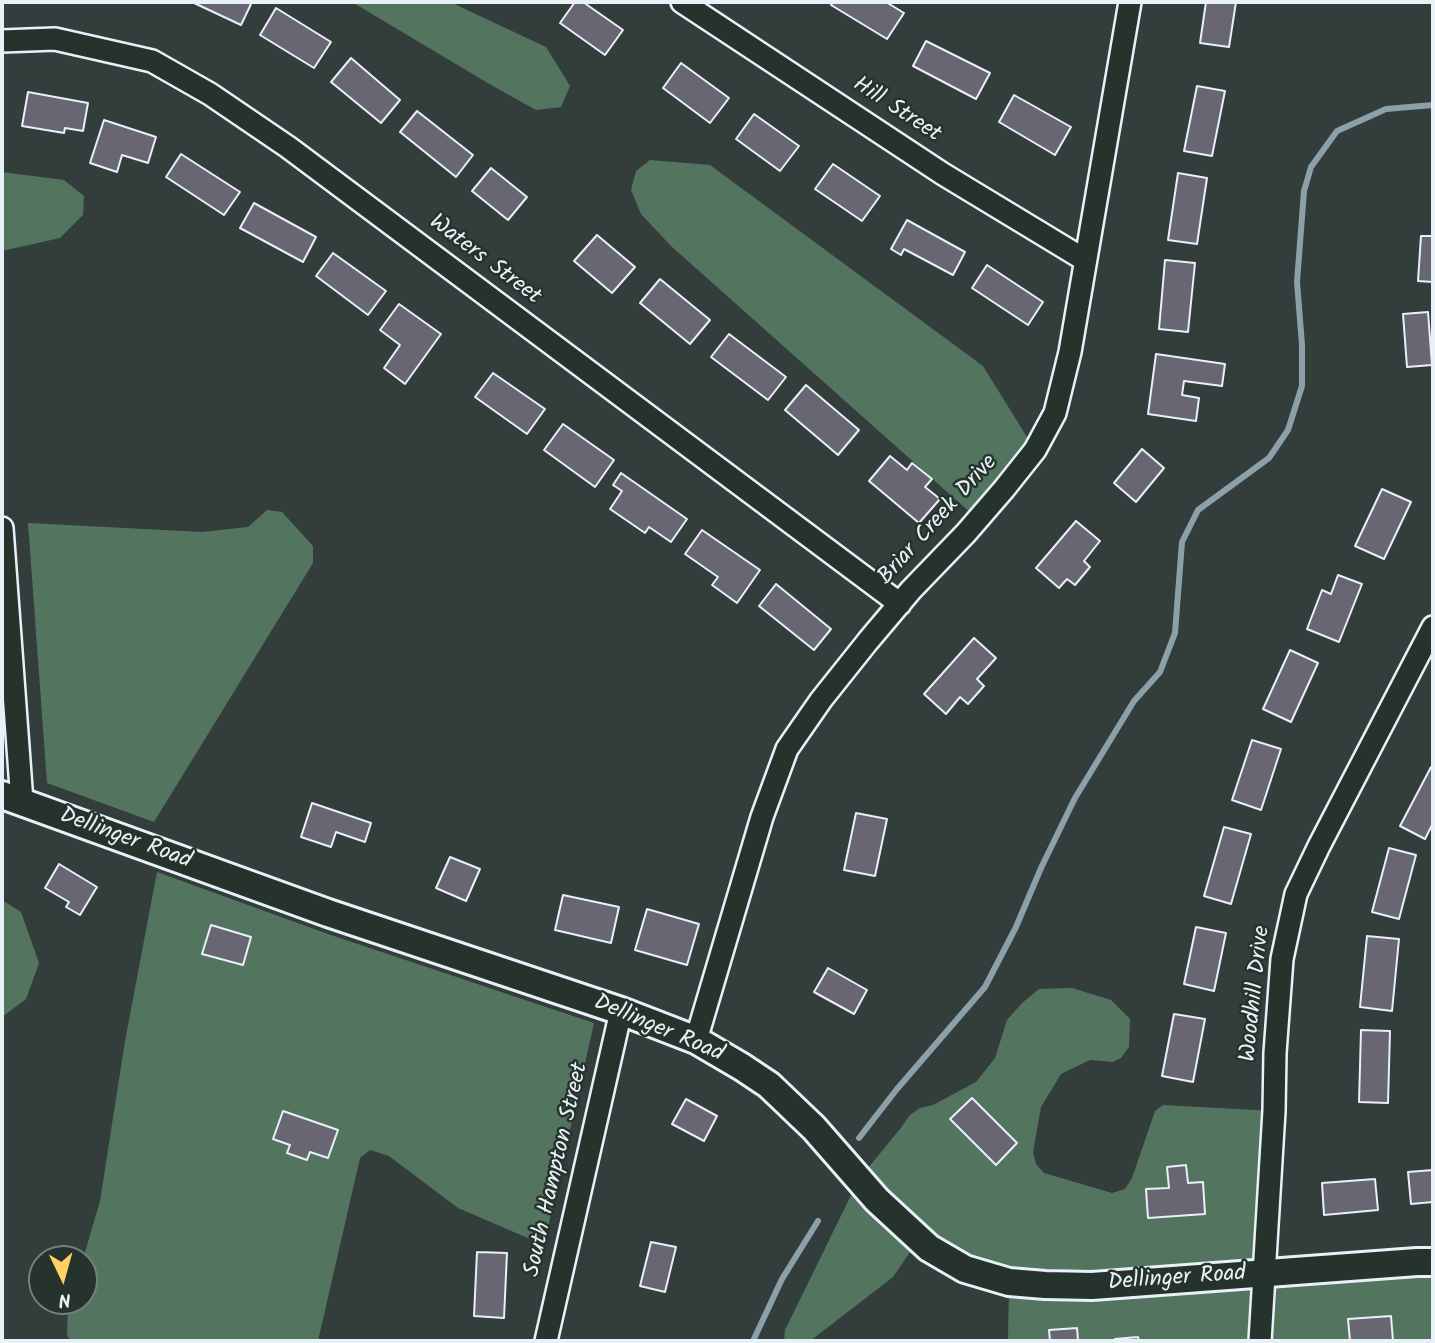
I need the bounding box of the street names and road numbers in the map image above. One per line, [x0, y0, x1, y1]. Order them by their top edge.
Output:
street label: Hill Street [847, 72, 945, 150]
street label: Waters Street [423, 210, 545, 312]
street label: Briar Creek Drive [873, 450, 1005, 592]
street label: Dellinger Road [55, 803, 195, 877]
street label: Woodhill Drive [1236, 925, 1278, 1063]
street label: Dellinger Road [589, 990, 727, 1070]
street label: South Hampton Street [520, 1060, 596, 1280]
street label: Dellinger Road [1107, 1261, 1247, 1299]

